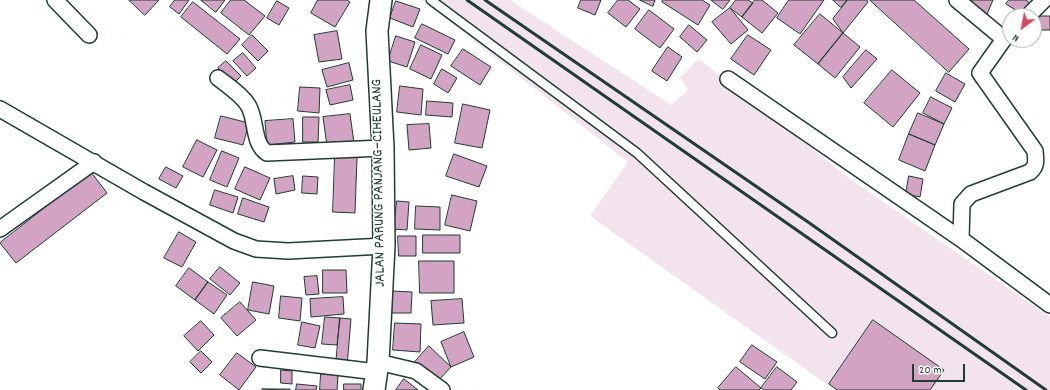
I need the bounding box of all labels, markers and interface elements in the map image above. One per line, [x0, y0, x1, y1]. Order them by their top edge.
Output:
north arrow [1002, 8, 1042, 48]
text: N [1010, 29, 1023, 46]
street label: JALAN PARUNG PANJANG–CIHEULANG [369, 79, 391, 287]
scale bar [914, 356, 967, 382]
text: 20 m [919, 362, 942, 379]

